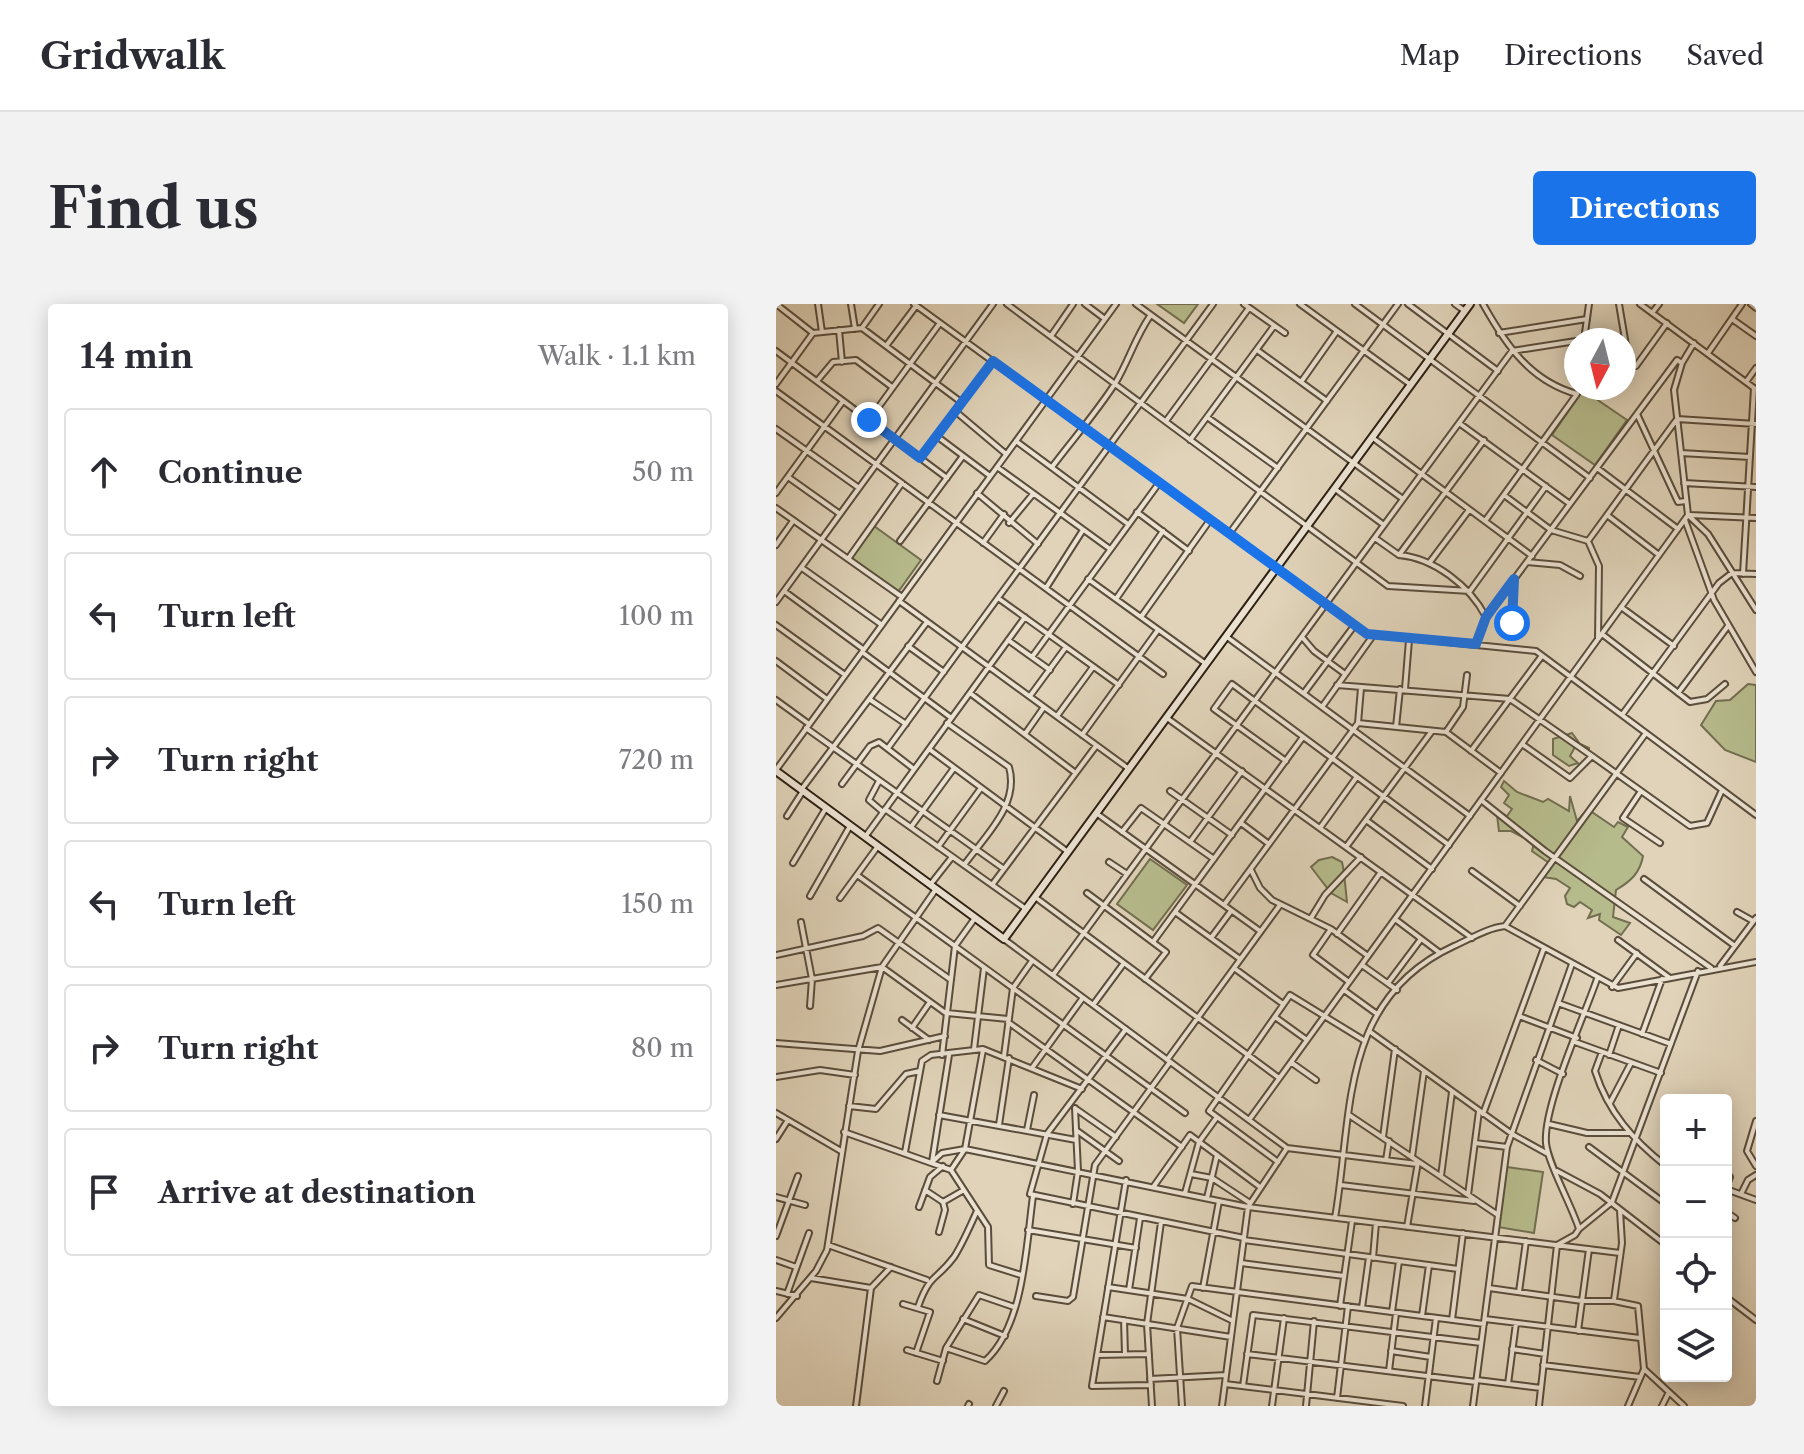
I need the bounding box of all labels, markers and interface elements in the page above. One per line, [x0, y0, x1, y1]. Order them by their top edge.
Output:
text: Gridwalk [40, 32, 225, 79]
text: Map [1400, 38, 1460, 72]
text: Directions [1504, 38, 1642, 72]
text: Saved [1686, 38, 1764, 72]
button: Directions [1533, 171, 1756, 245]
text: Find us [48, 174, 259, 243]
north arrow [1564, 328, 1636, 400]
text: 14 min [80, 335, 193, 377]
text: Walk · 1.1 km [538, 340, 696, 372]
route end [851, 402, 887, 438]
icon: ahead [82, 450, 126, 494]
text: Continue [158, 454, 303, 491]
text: 50 m [632, 456, 694, 488]
icon: left [82, 594, 126, 638]
text: Turn left [158, 598, 295, 635]
text: 100 m [619, 600, 694, 632]
route start [1494, 605, 1530, 641]
icon: right [82, 738, 126, 782]
text: Turn right [158, 742, 318, 779]
text: 720 m [619, 744, 694, 776]
icon: left [82, 882, 126, 926]
text: Turn left [158, 886, 295, 923]
text: 150 m [621, 888, 694, 920]
icon: right [82, 1026, 126, 1070]
text: Turn right [158, 1030, 318, 1067]
text: 80 m [631, 1032, 694, 1064]
map controls [1660, 1094, 1732, 1382]
button: + [1660, 1094, 1732, 1166]
button: − [1660, 1166, 1732, 1238]
icon: arrive [82, 1170, 126, 1214]
text: Arrive at destination [158, 1174, 476, 1211]
button: locate [1660, 1238, 1732, 1310]
button: layers [1660, 1310, 1732, 1382]

